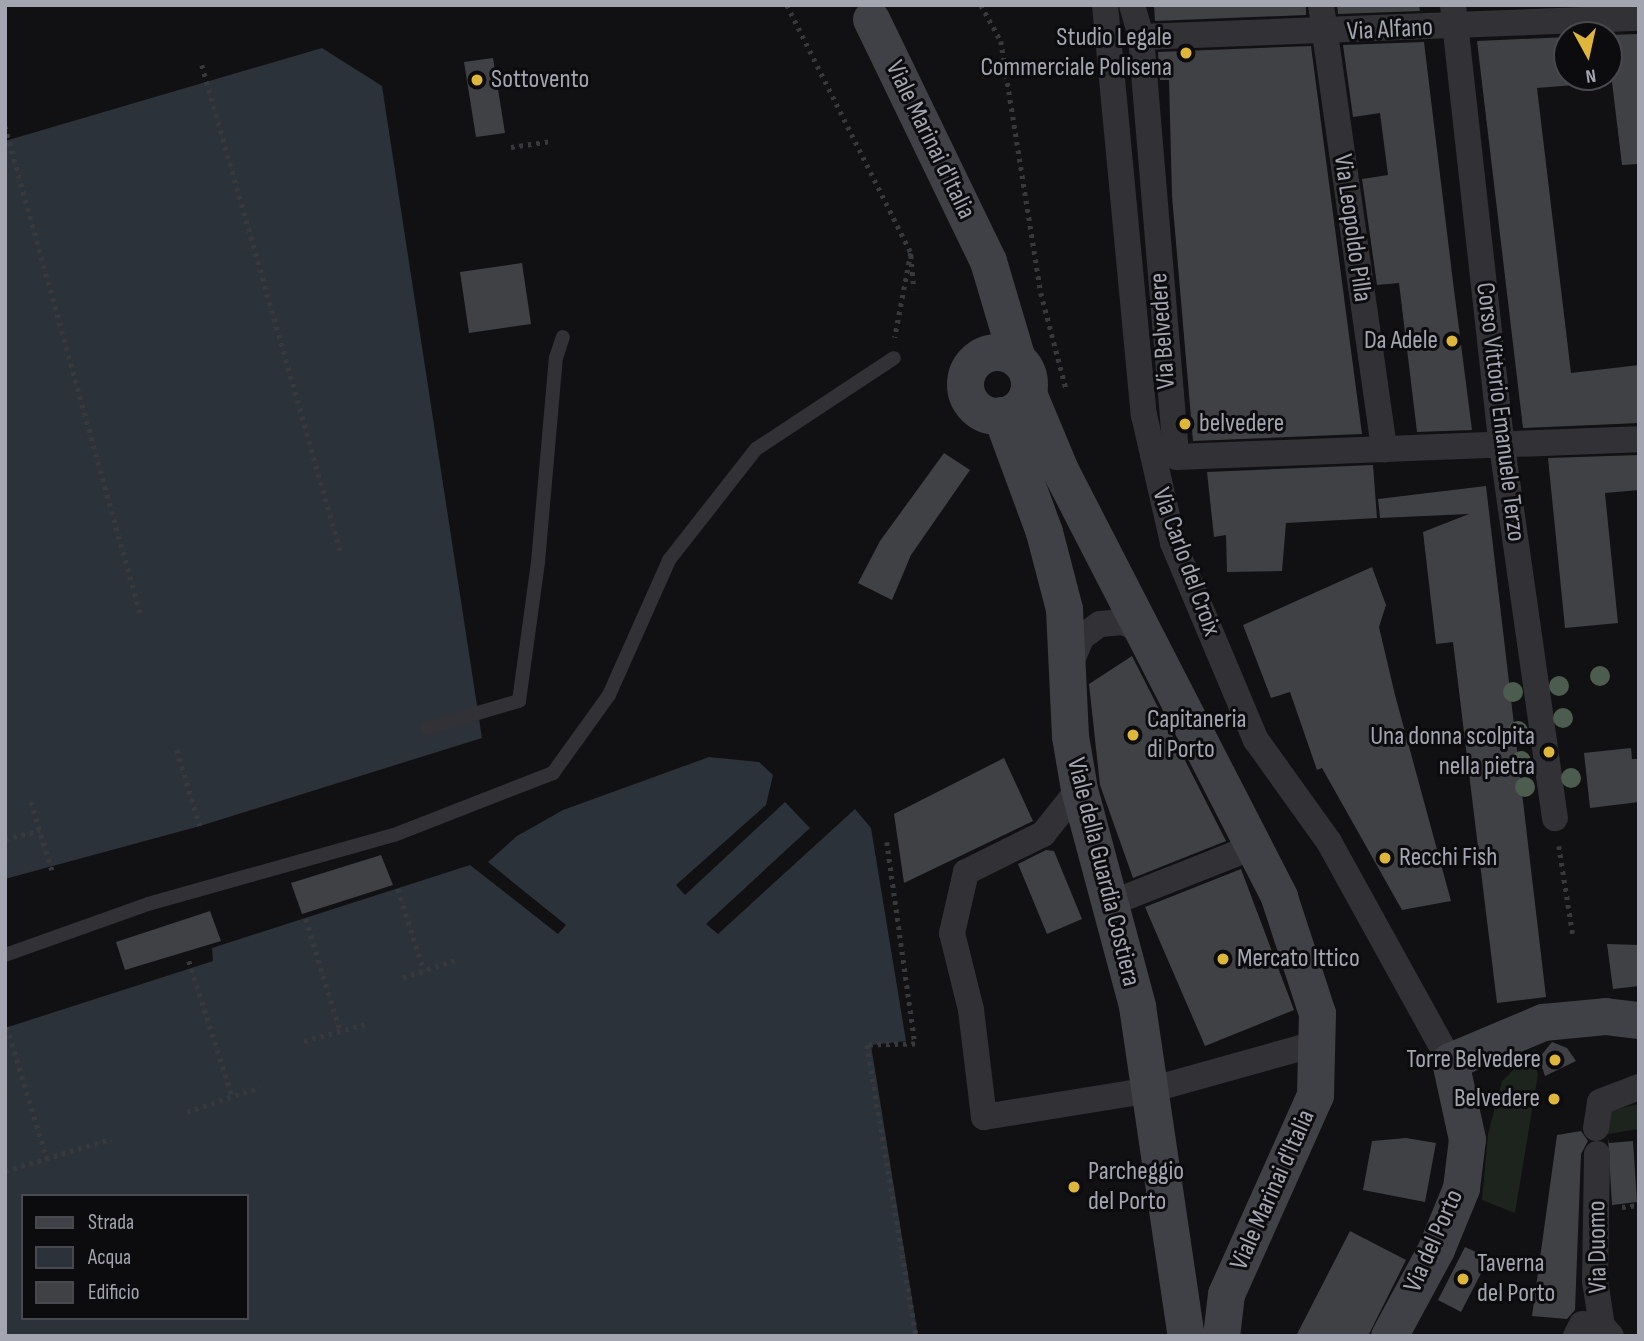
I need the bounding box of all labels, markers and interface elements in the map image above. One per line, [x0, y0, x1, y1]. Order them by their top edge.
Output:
street label: Via Alfano [1346, 12, 1434, 48]
north arrow [1553, 21, 1623, 91]
place label: Studio Legale Commerciale Polisena [980, 22, 1172, 84]
marker: Studio Legale Commerciale Polisena [1178, 45, 1194, 61]
street label: Viale Marinai d'Italia [878, 56, 982, 224]
text: N [1584, 63, 1597, 87]
place label: Sottovento [491, 64, 589, 96]
marker: Sottovento [469, 72, 485, 88]
street label: Via Leopoldo Pilla [1326, 152, 1378, 304]
street label: Via Belvedere [1143, 272, 1183, 390]
street label: Corso Vittorio Emanuele Terzo [1469, 281, 1531, 543]
place label: Da Adele [1364, 325, 1438, 357]
marker: Da Adele [1444, 333, 1460, 349]
place label: belvedere [1199, 408, 1284, 440]
marker: belvedere [1177, 416, 1193, 432]
street label: Via Carlo del Croix [1145, 484, 1227, 640]
place label: Capitaneria di Porto [1147, 704, 1246, 766]
place label: Una donna scolpita nella pietra [1370, 721, 1535, 782]
marker: Capitaneria di Porto [1125, 727, 1141, 743]
marker: Una donna scolpita nella pietra [1541, 744, 1557, 760]
street label: Viale della Guardia Costiera [1059, 754, 1147, 990]
place label: Recchi Fish [1399, 842, 1497, 874]
marker: Recchi Fish [1377, 850, 1393, 866]
place label: Mercato Ittico [1237, 943, 1360, 975]
marker: Mercato Ittico [1215, 951, 1231, 967]
place label: Torre Belvedere [1406, 1044, 1541, 1076]
marker: Torre Belvedere [1547, 1052, 1563, 1068]
place label: Belvedere [1454, 1083, 1540, 1115]
marker: Belvedere [1546, 1091, 1562, 1107]
street label: Viale Marinai d'Italia [1224, 1105, 1322, 1275]
place label: Parcheggio del Porto [1088, 1156, 1184, 1218]
marker: Parcheggio del Porto [1066, 1179, 1082, 1195]
street label: Via del Porto [1398, 1185, 1470, 1297]
legend [21, 1194, 248, 1320]
street label: Via Duomo [1582, 1200, 1614, 1294]
text: Strada [88, 1210, 134, 1235]
text: Acqua [88, 1245, 131, 1270]
place label: Taverna del Porto [1477, 1248, 1555, 1310]
marker: Taverna del Porto [1455, 1271, 1471, 1287]
text: Edificio [88, 1280, 139, 1305]

